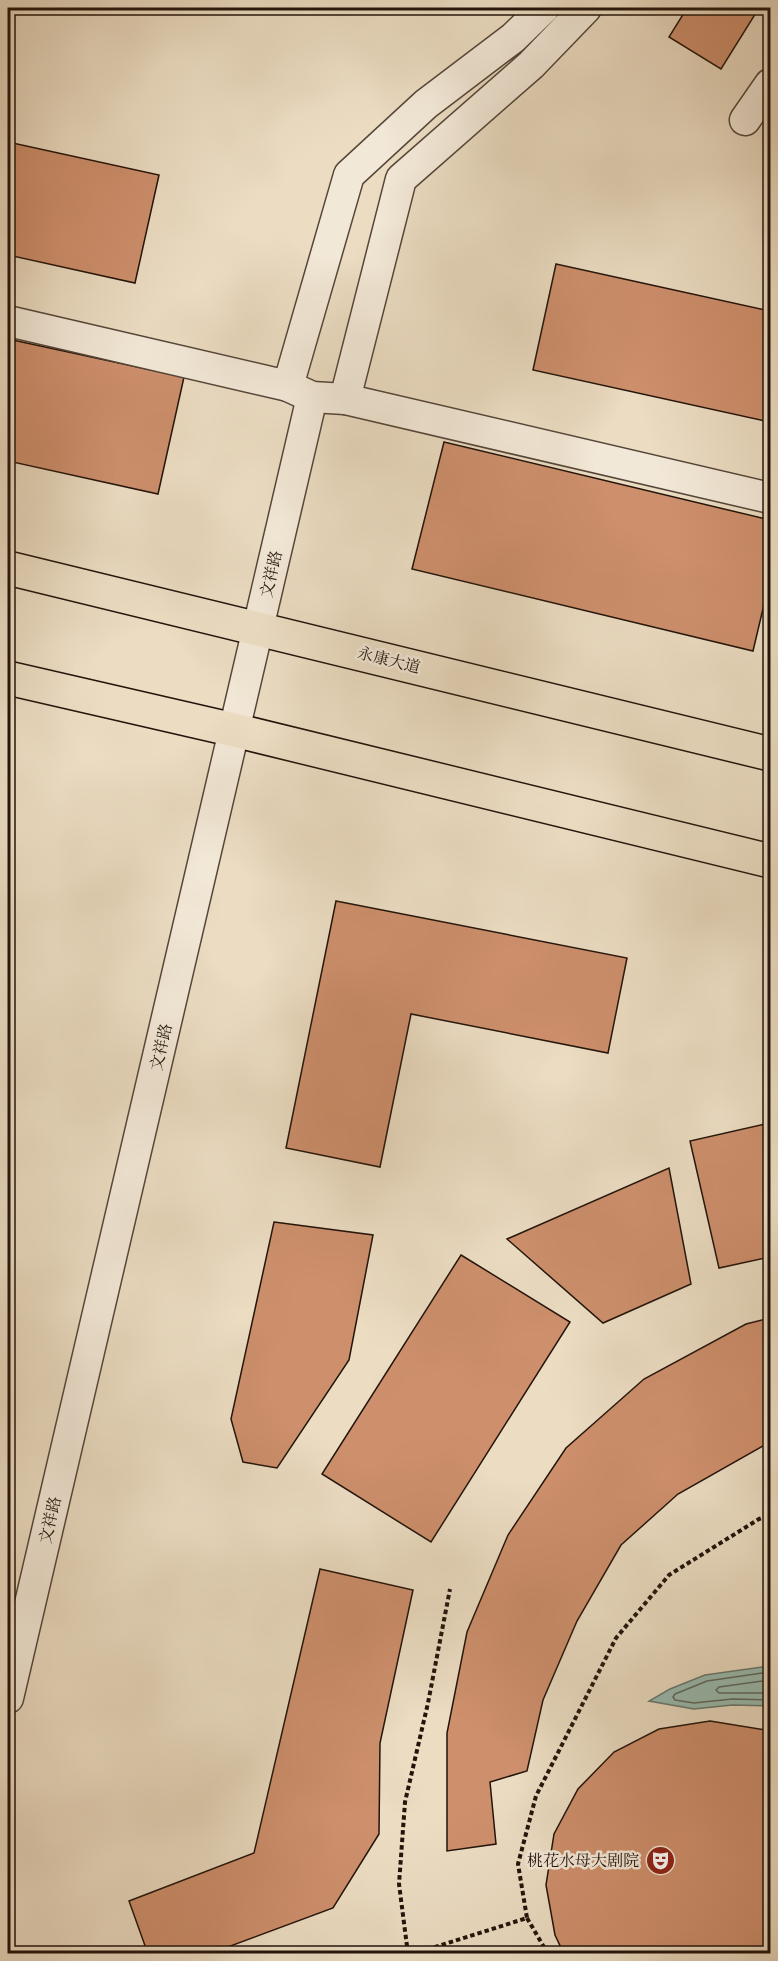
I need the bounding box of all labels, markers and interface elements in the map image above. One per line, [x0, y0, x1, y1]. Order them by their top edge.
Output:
street label: 文祥路 [256, 548, 286, 600]
street label: 永康大道 [356, 643, 422, 677]
street label: 文祥路 [146, 1021, 176, 1073]
street label: 文祥路 [35, 1494, 65, 1546]
theatre icon: 桃花水母大剧院 [644, 1844, 676, 1876]
place label: 桃花水母大剧院 [527, 1851, 639, 1870]

